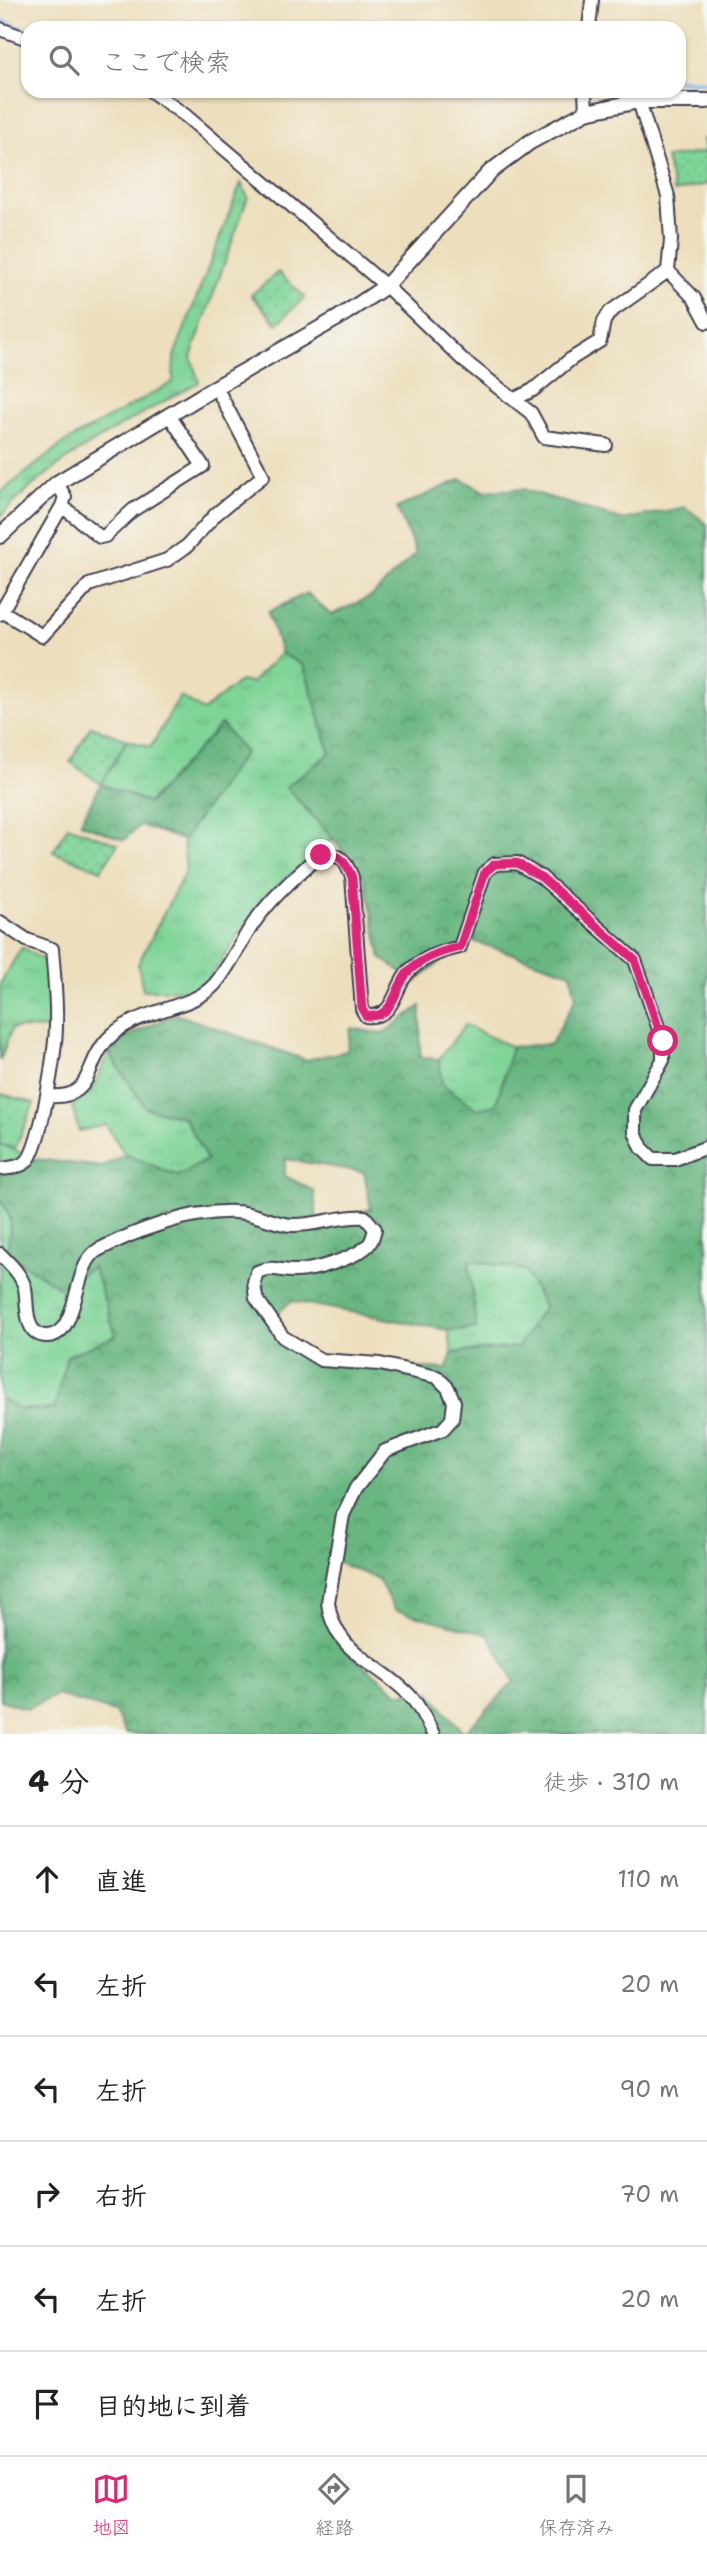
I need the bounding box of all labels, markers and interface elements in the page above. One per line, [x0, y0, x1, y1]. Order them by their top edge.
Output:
search box [21, 21, 686, 98]
icon: search [45, 41, 83, 79]
text: ここで検索 [101, 44, 231, 79]
route end [305, 839, 336, 870]
route start [647, 1025, 678, 1056]
text: 4 分 [28, 1761, 89, 1802]
text: 徒歩 · 310 m [543, 1767, 679, 1797]
icon: ahead [28, 1860, 66, 1898]
text: 直進 [95, 1863, 147, 1898]
text: 110 m [617, 1864, 679, 1894]
icon: left [28, 1965, 66, 2003]
text: 左折 [95, 1968, 147, 2003]
text: 20 m [620, 1969, 679, 1999]
icon: left [28, 2070, 66, 2108]
text: 左折 [95, 2073, 147, 2108]
text: 90 m [619, 2074, 679, 2104]
icon: right [28, 2175, 66, 2213]
text: 右折 [95, 2178, 147, 2213]
text: 70 m [620, 2179, 679, 2209]
icon: left [28, 2280, 66, 2318]
text: 左折 [95, 2283, 147, 2318]
text: 20 m [620, 2284, 679, 2314]
icon: arrive [28, 2385, 66, 2423]
text: 目的地に到着 [95, 2388, 251, 2423]
tab: 地図 [92, 2470, 131, 2540]
tab: 経路 [315, 2470, 354, 2540]
tab: 保存済み [538, 2470, 615, 2540]

